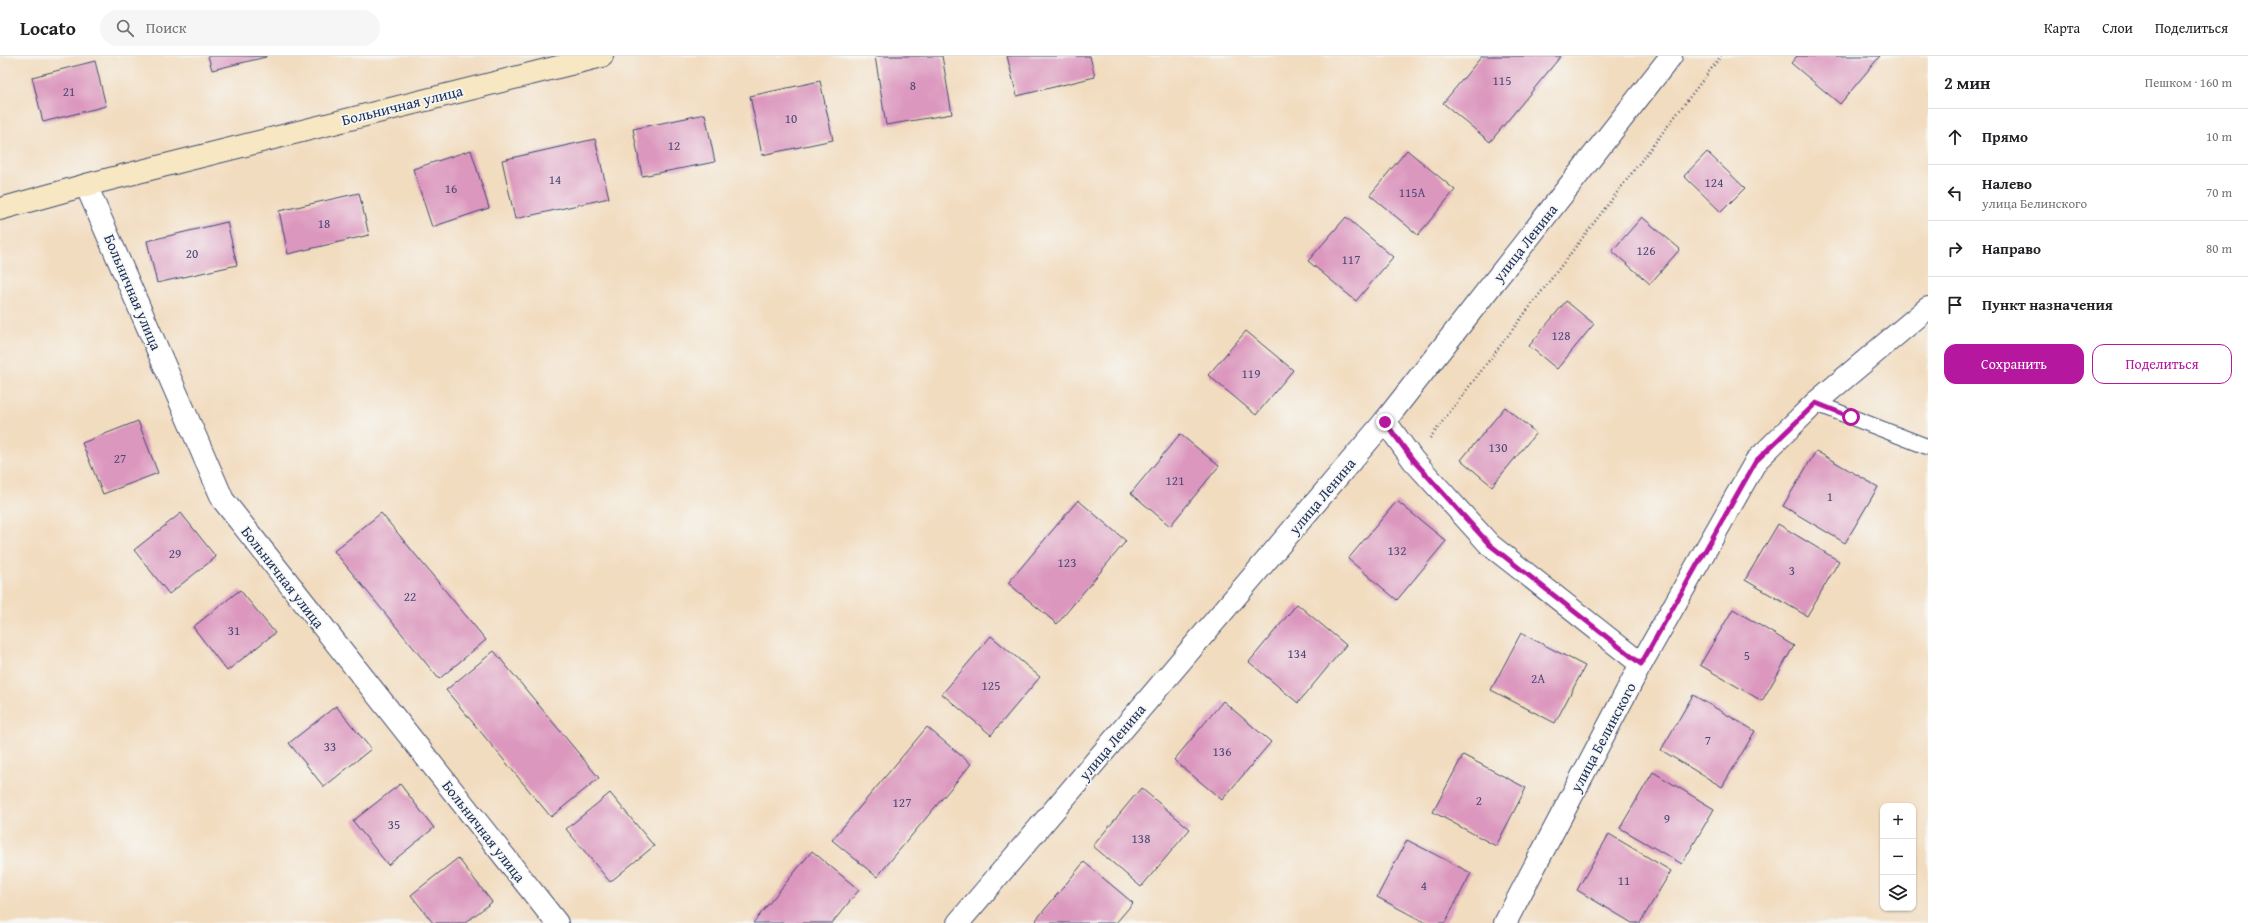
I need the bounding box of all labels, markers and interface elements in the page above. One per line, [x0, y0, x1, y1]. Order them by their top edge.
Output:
search box [100, 10, 380, 46]
text: Locato [20, 14, 76, 42]
icon: search [114, 17, 136, 39]
text: Поиск [146, 17, 187, 38]
text: Карта [2044, 18, 2080, 38]
text: Слои [2102, 18, 2133, 38]
text: Поделиться [2155, 18, 2228, 38]
text: 2 мин [1944, 70, 1990, 95]
house number: 115 [1493, 71, 1511, 90]
text: Пешком · 160 m [2145, 73, 2232, 92]
house number: 8 [910, 76, 916, 95]
street label: Больничная улица [339, 80, 466, 130]
house number: 21 [63, 82, 75, 101]
house number: 10 [785, 109, 797, 128]
icon: ahead [1944, 126, 1966, 148]
text: Прямо [1982, 126, 2028, 147]
text: 10 m [2206, 127, 2232, 146]
house number: 12 [668, 136, 680, 155]
house number: 14 [549, 170, 561, 189]
house number: 124 [1705, 173, 1723, 192]
text: Налево [1982, 173, 2032, 194]
house number: 16 [445, 179, 457, 198]
icon: left [1944, 182, 1966, 204]
house number: 115А [1399, 183, 1425, 202]
text: 70 m [2206, 183, 2232, 202]
text: улица Белинского [1982, 194, 2087, 213]
street label: улица Ленина [1487, 199, 1563, 287]
house number: 18 [318, 214, 330, 233]
street label: Больничная улица [99, 231, 167, 354]
icon: right [1944, 238, 1966, 260]
text: Направо [1982, 238, 2041, 259]
text: 80 m [2206, 239, 2232, 258]
house number: 126 [1637, 241, 1655, 260]
house number: 20 [186, 244, 198, 263]
house number: 117 [1342, 250, 1360, 269]
icon: arrive [1944, 294, 1966, 316]
text: Пункт назначения [1982, 294, 2113, 315]
house number: 128 [1552, 326, 1570, 345]
button: Сохранить [1944, 344, 2084, 384]
button: Поделиться [2092, 344, 2232, 384]
house number: 119 [1242, 364, 1260, 383]
route start [1842, 408, 1860, 426]
route end [1376, 413, 1394, 431]
house number: 130 [1489, 438, 1507, 457]
house number: 27 [114, 449, 126, 468]
street label: улица Ленина [1283, 453, 1361, 539]
house number: 121 [1166, 471, 1184, 490]
house number: 1 [1827, 487, 1833, 506]
street label: Больничная улица [236, 522, 330, 633]
house number: 132 [1388, 541, 1406, 560]
house number: 29 [169, 544, 181, 563]
house number: 123 [1058, 553, 1076, 572]
house number: 3 [1789, 561, 1795, 580]
house number: 22 [404, 587, 416, 606]
house number: 31 [228, 621, 240, 640]
house number: 134 [1288, 644, 1306, 663]
house number: 5 [1744, 646, 1750, 665]
house number: 2А [1531, 669, 1545, 688]
house number: 125 [982, 676, 1000, 695]
street label: улица Белинского [1565, 678, 1641, 796]
street label: улица Ленина [1073, 699, 1151, 785]
house number: 7 [1705, 731, 1711, 750]
house number: 33 [324, 737, 336, 756]
house number: 136 [1213, 742, 1231, 761]
street label: Больничная улица [437, 776, 531, 887]
house number: 2 [1476, 791, 1482, 810]
house number: 127 [893, 793, 911, 812]
map controls [1880, 803, 1916, 911]
button: + [1880, 803, 1916, 839]
house number: 9 [1664, 809, 1670, 828]
house number: 35 [388, 815, 400, 834]
house number: 138 [1132, 829, 1150, 848]
button: − [1880, 839, 1916, 875]
house number: 11 [1618, 871, 1630, 890]
button: layers [1880, 875, 1916, 911]
house number: 4 [1421, 876, 1427, 895]

